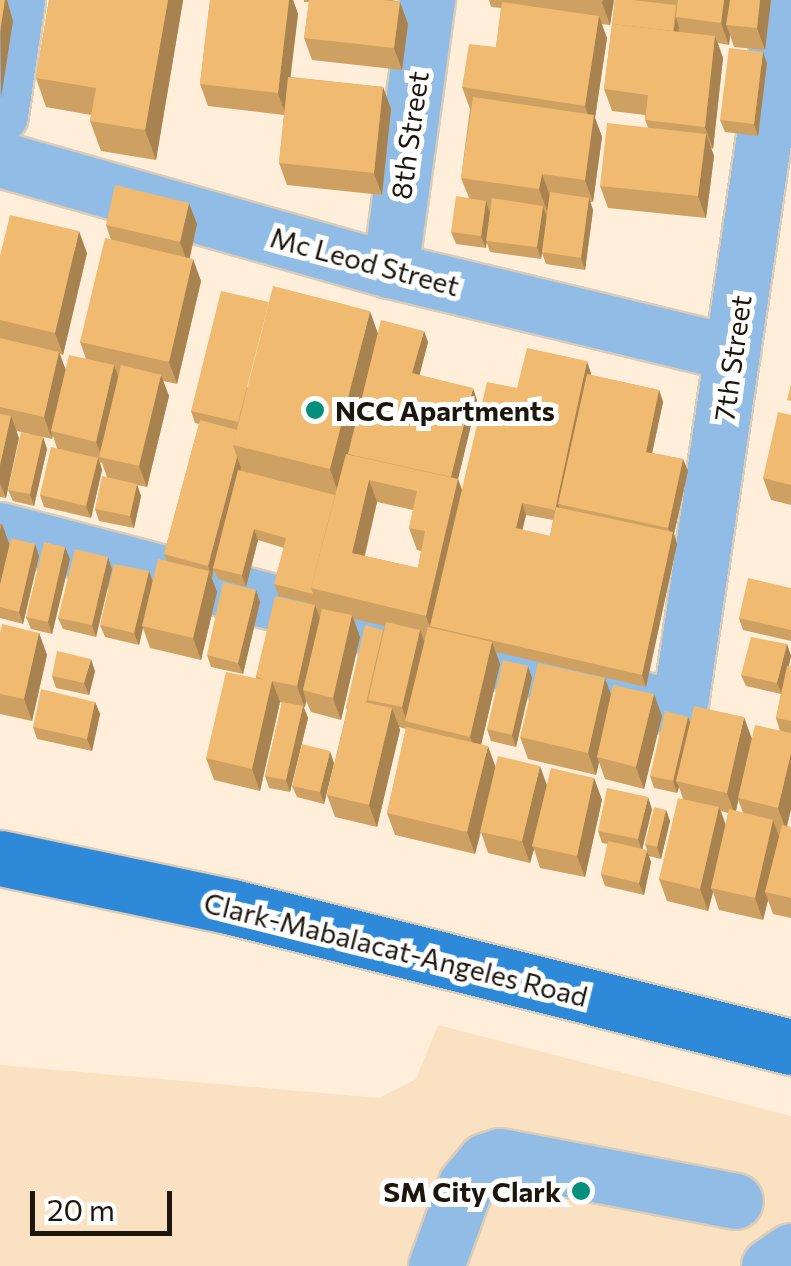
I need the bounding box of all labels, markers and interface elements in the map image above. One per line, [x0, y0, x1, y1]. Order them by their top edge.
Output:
street label: 8th Street [383, 69, 435, 201]
street label: Mc Leod Street [267, 220, 463, 302]
street label: 7th Street [707, 293, 757, 423]
place label: NCC Apartments [335, 393, 555, 427]
marker: NCC Apartments [304, 399, 326, 421]
street label: Clark-Mabalacat-Angeles Road [201, 885, 591, 1013]
scale bar [35, 1171, 178, 1233]
place label: SM City Clark [383, 1174, 561, 1208]
marker: SM City Clark [570, 1180, 592, 1202]
text: 20 m [47, 1190, 115, 1227]

